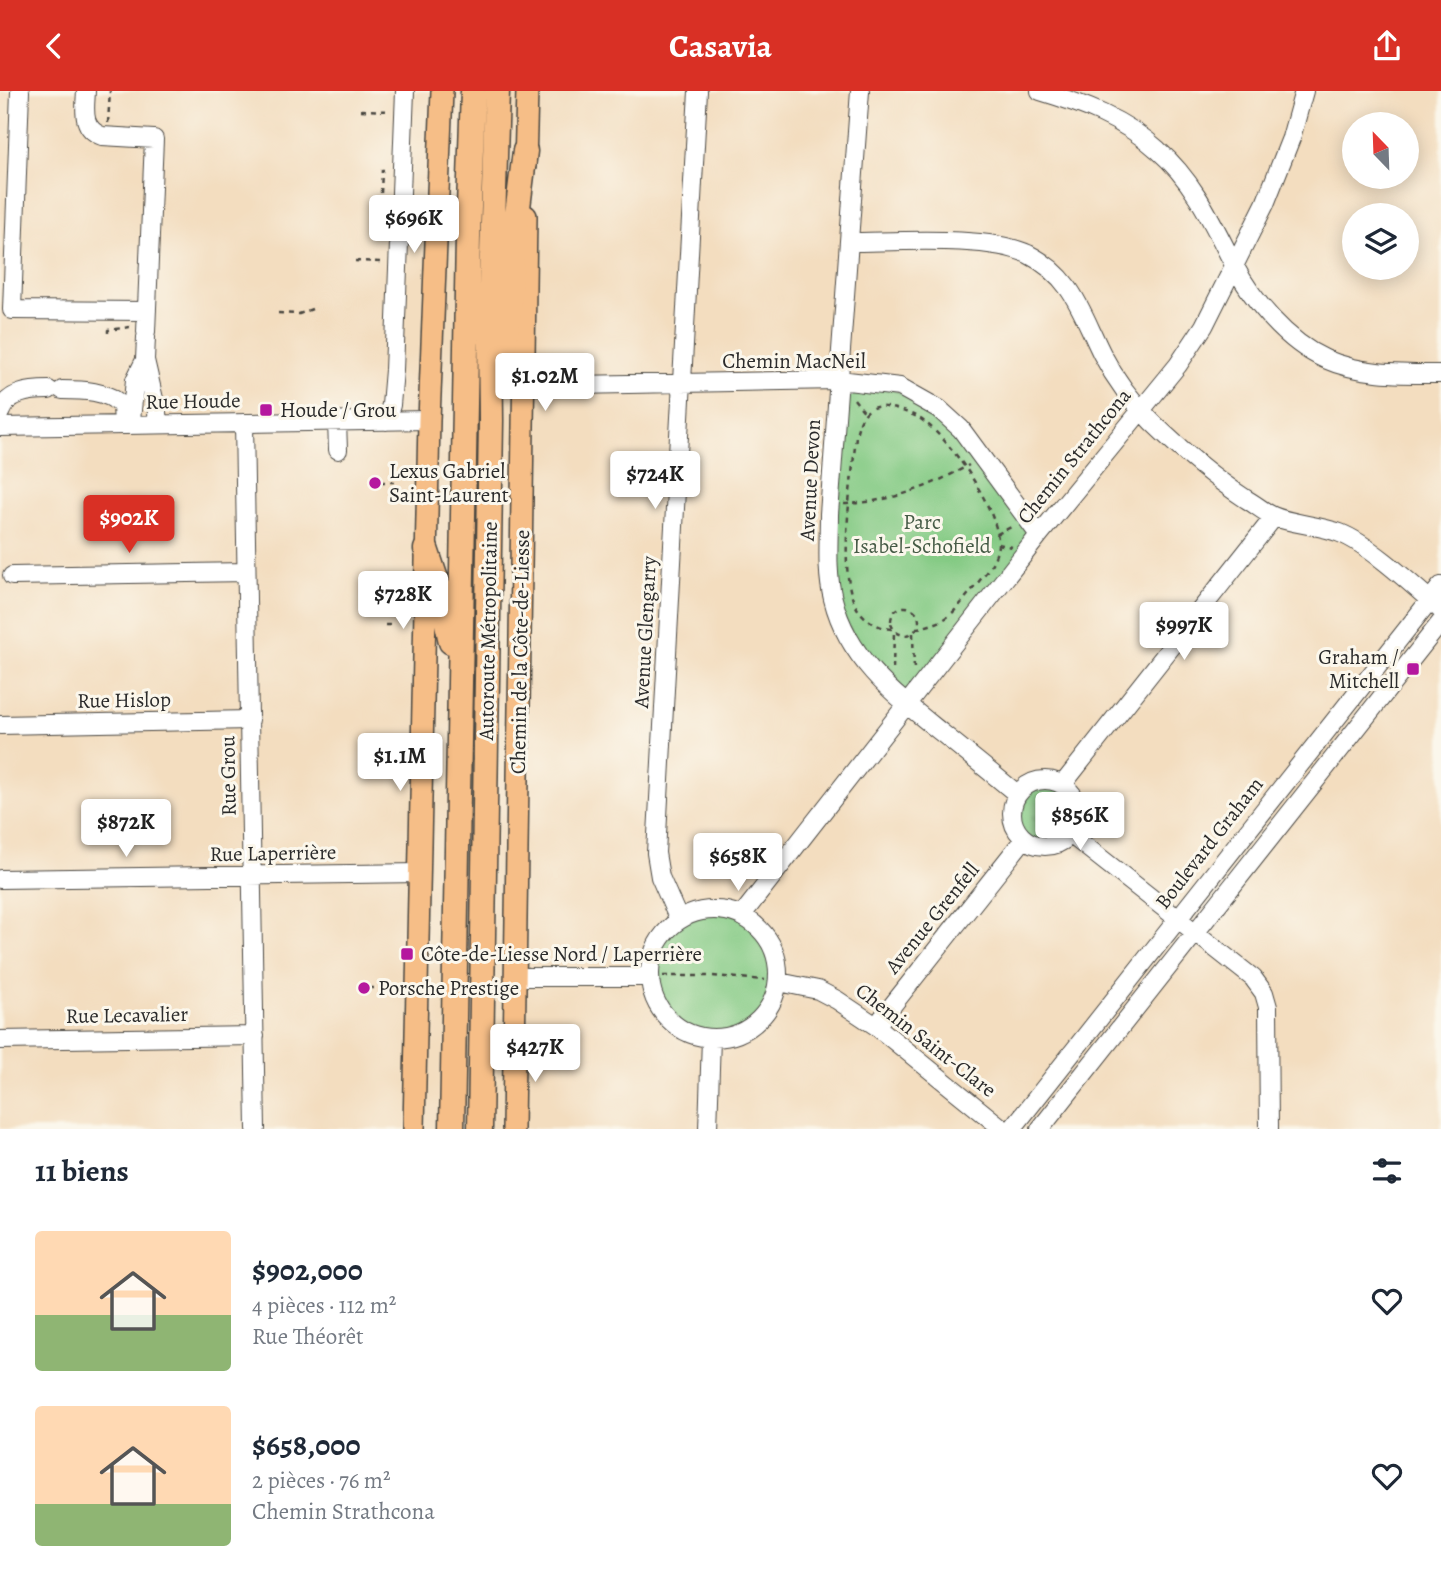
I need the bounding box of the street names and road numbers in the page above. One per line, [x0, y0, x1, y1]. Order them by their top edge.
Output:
street label: Chemin MacNeil [722, 347, 866, 375]
street label: Chemin Strathcona [1011, 382, 1138, 530]
street label: Rue Houde [145, 386, 241, 416]
street label: Avenue Devon [793, 418, 827, 543]
street label: Autoroute Métropolitaine [472, 521, 504, 742]
street label: Chemin de la Côte-de-Liesse [504, 530, 536, 774]
street label: Avenue Glengarry [627, 555, 663, 710]
street label: Rue Hislop [77, 685, 171, 715]
street label: Rue Grou [213, 735, 243, 816]
street label: Boulevard Graham [1149, 771, 1269, 915]
street label: Rue Laperrière [209, 838, 337, 868]
street label: Avenue Grenfell [878, 857, 985, 980]
street label: Chemin Saint-Clare [850, 976, 1002, 1104]
street label: Rue Lecavalier [65, 1000, 189, 1030]

